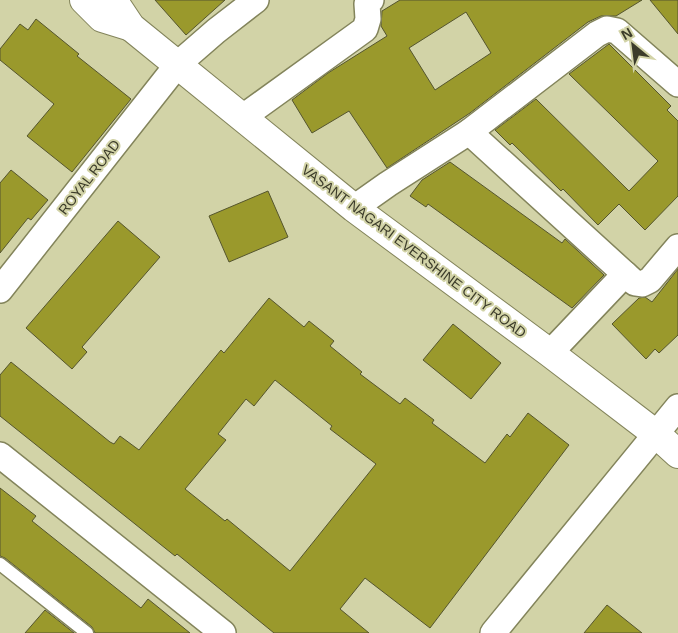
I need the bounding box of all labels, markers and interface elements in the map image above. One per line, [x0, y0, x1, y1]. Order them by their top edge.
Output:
north arrow [608, 20, 658, 70]
text: N [618, 24, 635, 43]
street label: ROYAL ROAD [55, 137, 123, 217]
street label: VASANT NAGARI EVERSHINE CITY ROAD [299, 161, 529, 341]

